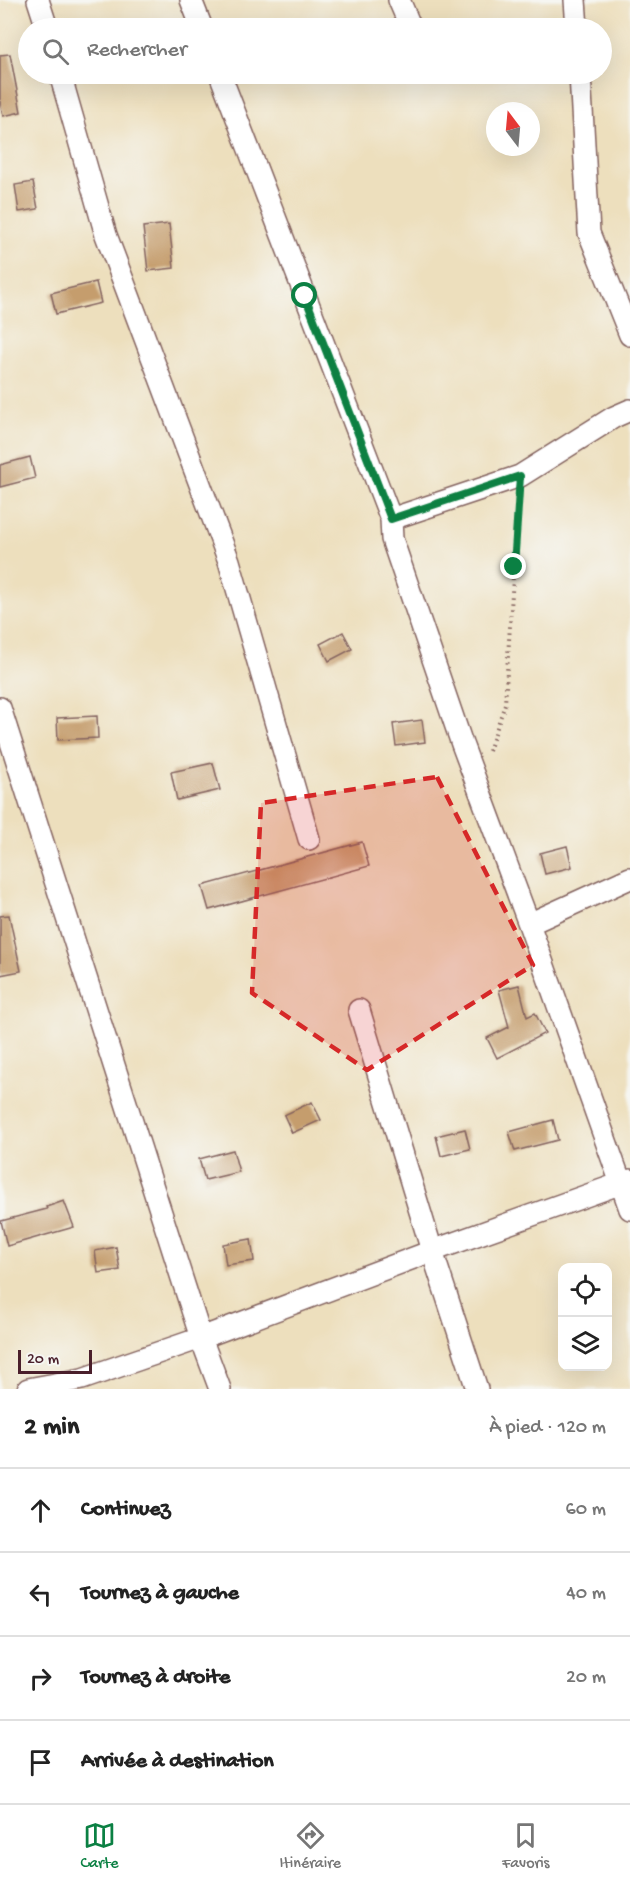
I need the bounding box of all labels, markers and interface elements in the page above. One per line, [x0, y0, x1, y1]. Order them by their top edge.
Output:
search box [18, 18, 612, 84]
icon: search [39, 35, 72, 68]
text: Rechercher [87, 38, 187, 64]
north arrow [486, 102, 540, 156]
route start [291, 282, 317, 308]
route end [500, 553, 526, 579]
map controls [558, 1263, 612, 1371]
button: locate [558, 1263, 612, 1317]
button: layers [558, 1317, 612, 1371]
scale bar [18, 1347, 92, 1374]
text: 20 m [27, 1351, 59, 1370]
text: 2 min [24, 1413, 79, 1444]
text: À pied · 120 m [489, 1417, 606, 1440]
icon: ahead [24, 1494, 57, 1527]
text: Continuez [81, 1497, 170, 1523]
text: 60 m [566, 1499, 606, 1522]
icon: left [24, 1578, 57, 1611]
text: Tournez à gauche [81, 1581, 239, 1607]
text: 40 m [566, 1583, 606, 1606]
icon: right [24, 1662, 57, 1695]
text: Tournez à droite [81, 1665, 230, 1691]
text: 20 m [566, 1667, 606, 1690]
icon: arrive [24, 1746, 57, 1779]
text: Arrivée à destination [81, 1749, 274, 1775]
tab: Carte [80, 1819, 118, 1874]
tab: Itinéraire [279, 1819, 341, 1874]
tab: Favoris [502, 1819, 550, 1874]

